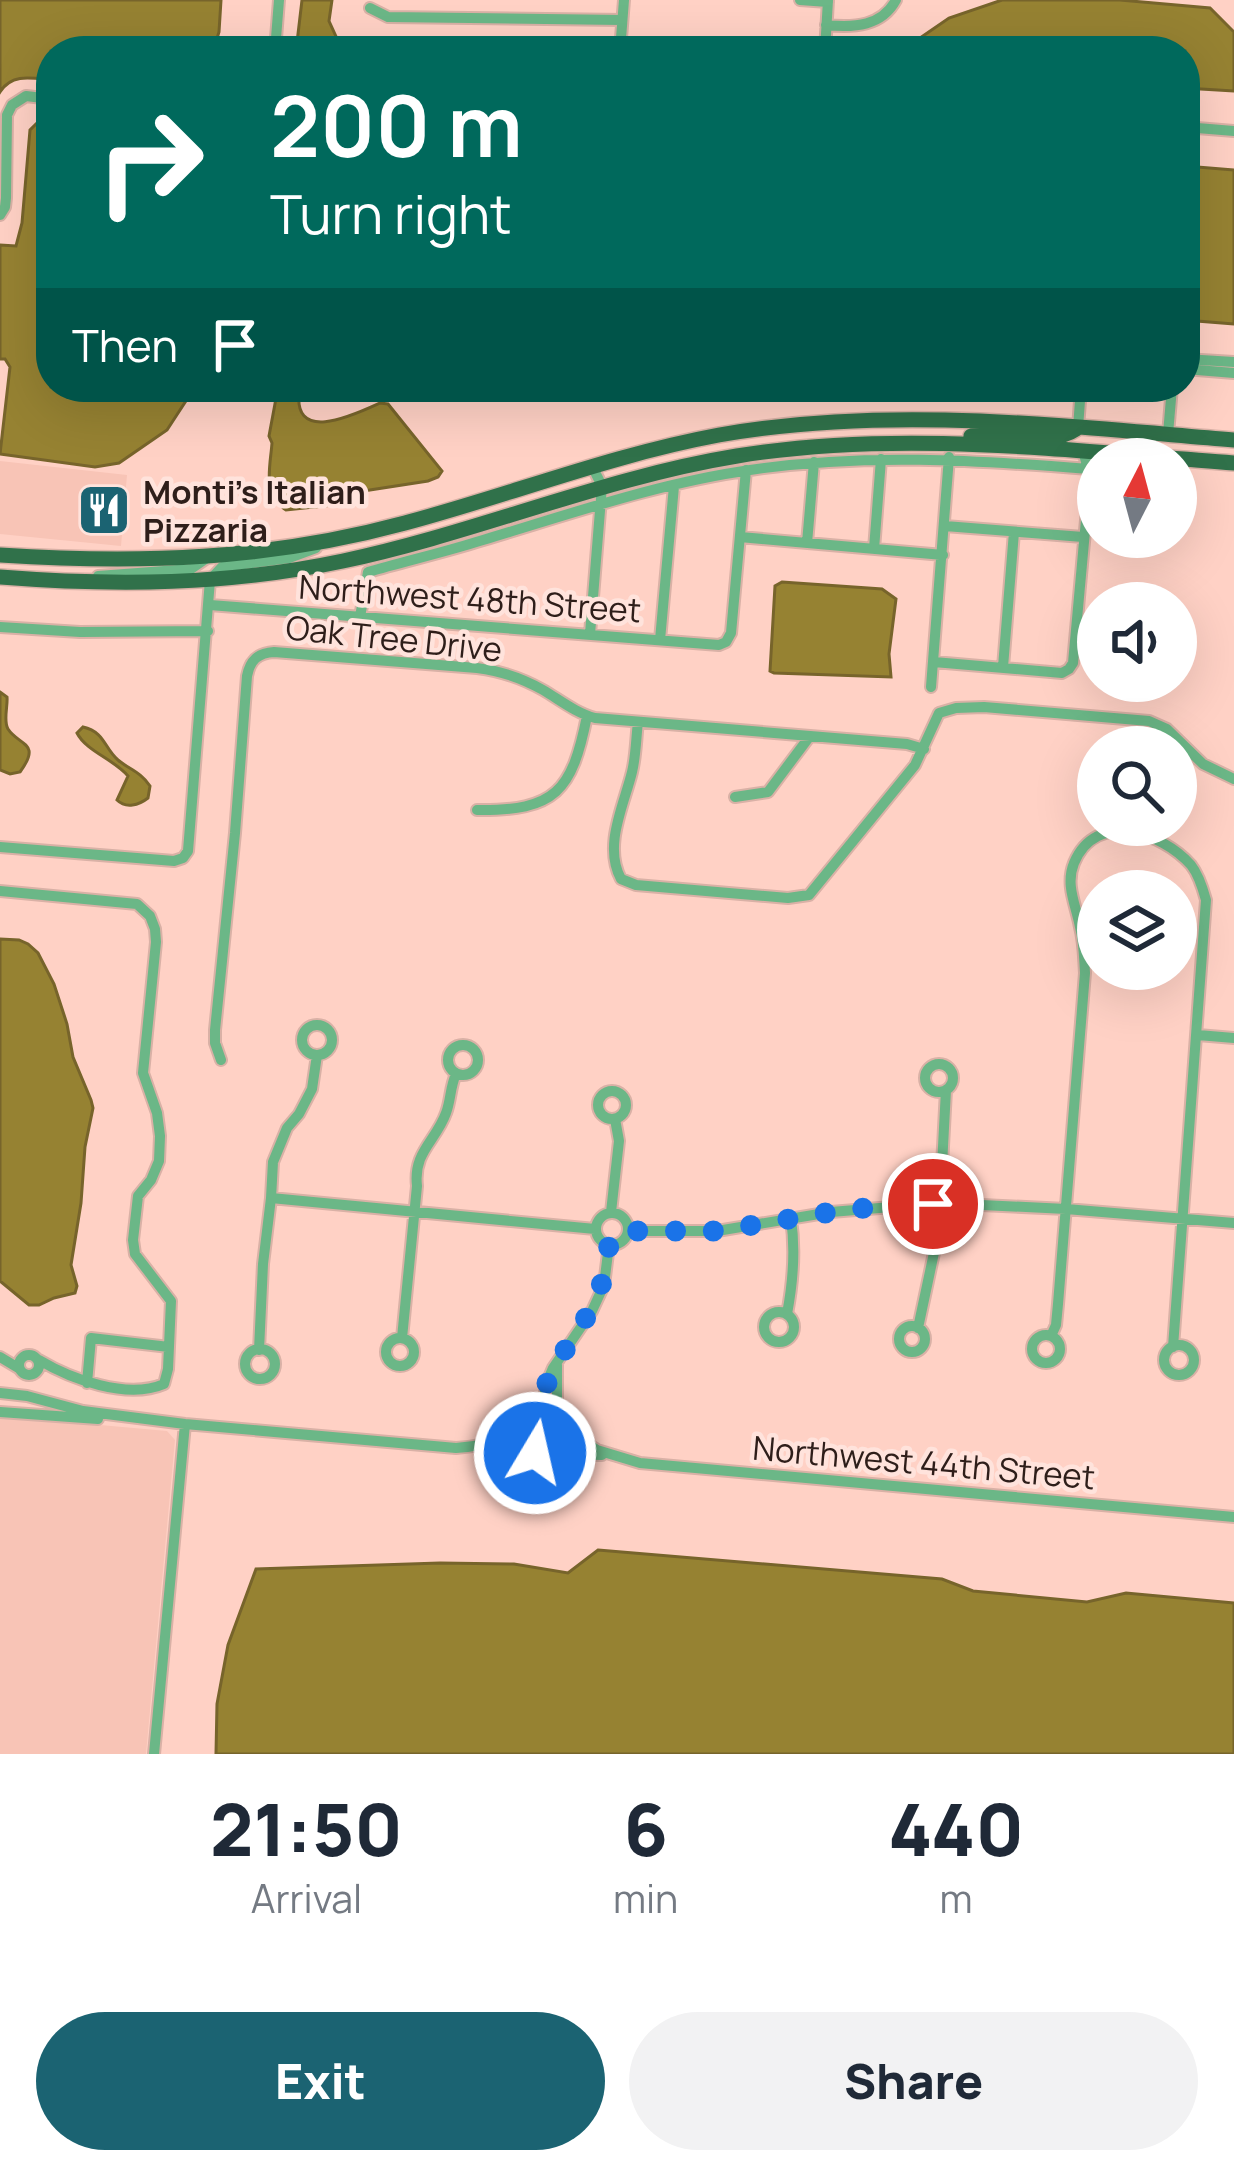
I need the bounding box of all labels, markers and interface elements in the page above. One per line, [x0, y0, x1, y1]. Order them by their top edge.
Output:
text: 200 m [270, 67, 523, 182]
icon: right [72, 84, 228, 240]
text: Turn right [270, 176, 512, 250]
icon: arrive [202, 312, 268, 378]
text: Then [72, 314, 178, 376]
north arrow [1077, 438, 1197, 558]
map controls [1077, 438, 1197, 990]
place label: Monti's Italian Pizzaria [143, 469, 366, 552]
restaurant icon: Monti's Italian Pizzaria [76, 482, 132, 538]
street label: Northwest 48th Street [297, 564, 643, 632]
button: sound [1077, 582, 1197, 702]
street label: Oak Tree Drive [284, 604, 504, 672]
button: search [1077, 726, 1197, 846]
button: layers [1077, 870, 1197, 990]
pin [882, 1153, 984, 1255]
icon: arrive [900, 1171, 966, 1237]
position arrow [472, 1390, 598, 1516]
street label: Northwest 44th Street [751, 1425, 1097, 1499]
text: 21:50 [210, 1779, 403, 1878]
text: 6 [623, 1779, 668, 1878]
text: 440 [888, 1779, 1024, 1878]
text: Arrival [251, 1871, 362, 1925]
text: min [613, 1871, 678, 1925]
text: m [940, 1871, 973, 1925]
button: Exit [36, 2012, 605, 2150]
button: Share [629, 2012, 1198, 2150]

